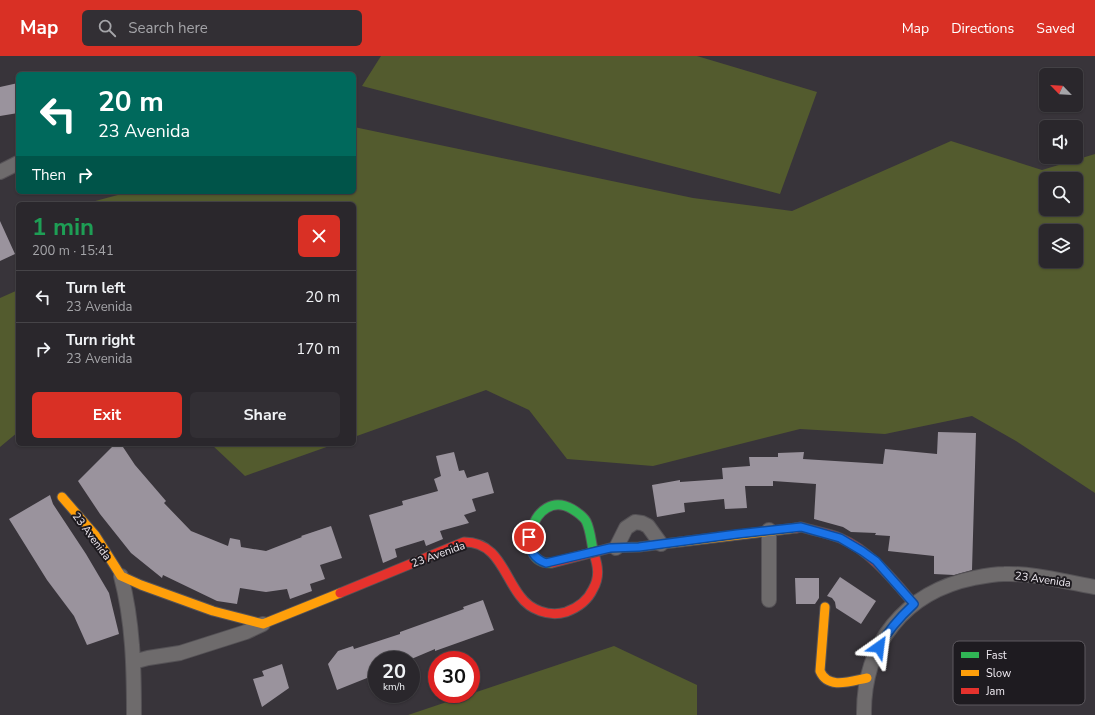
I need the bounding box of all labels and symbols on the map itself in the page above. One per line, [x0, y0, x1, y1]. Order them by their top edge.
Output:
north arrow [1039, 68, 1083, 112]
street label: 23 Avenida [69, 509, 115, 563]
pin [512, 520, 546, 554]
street label: 23 Avenida [409, 538, 467, 571]
street label: 23 Avenida [1014, 568, 1072, 591]
position arrow [858, 626, 900, 668]
legend [953, 641, 1085, 705]
text: Fast [986, 648, 1007, 663]
speed limit sign: 30 [428, 651, 480, 703]
text: Slow [986, 666, 1011, 681]
text: Jam [985, 684, 1005, 699]

